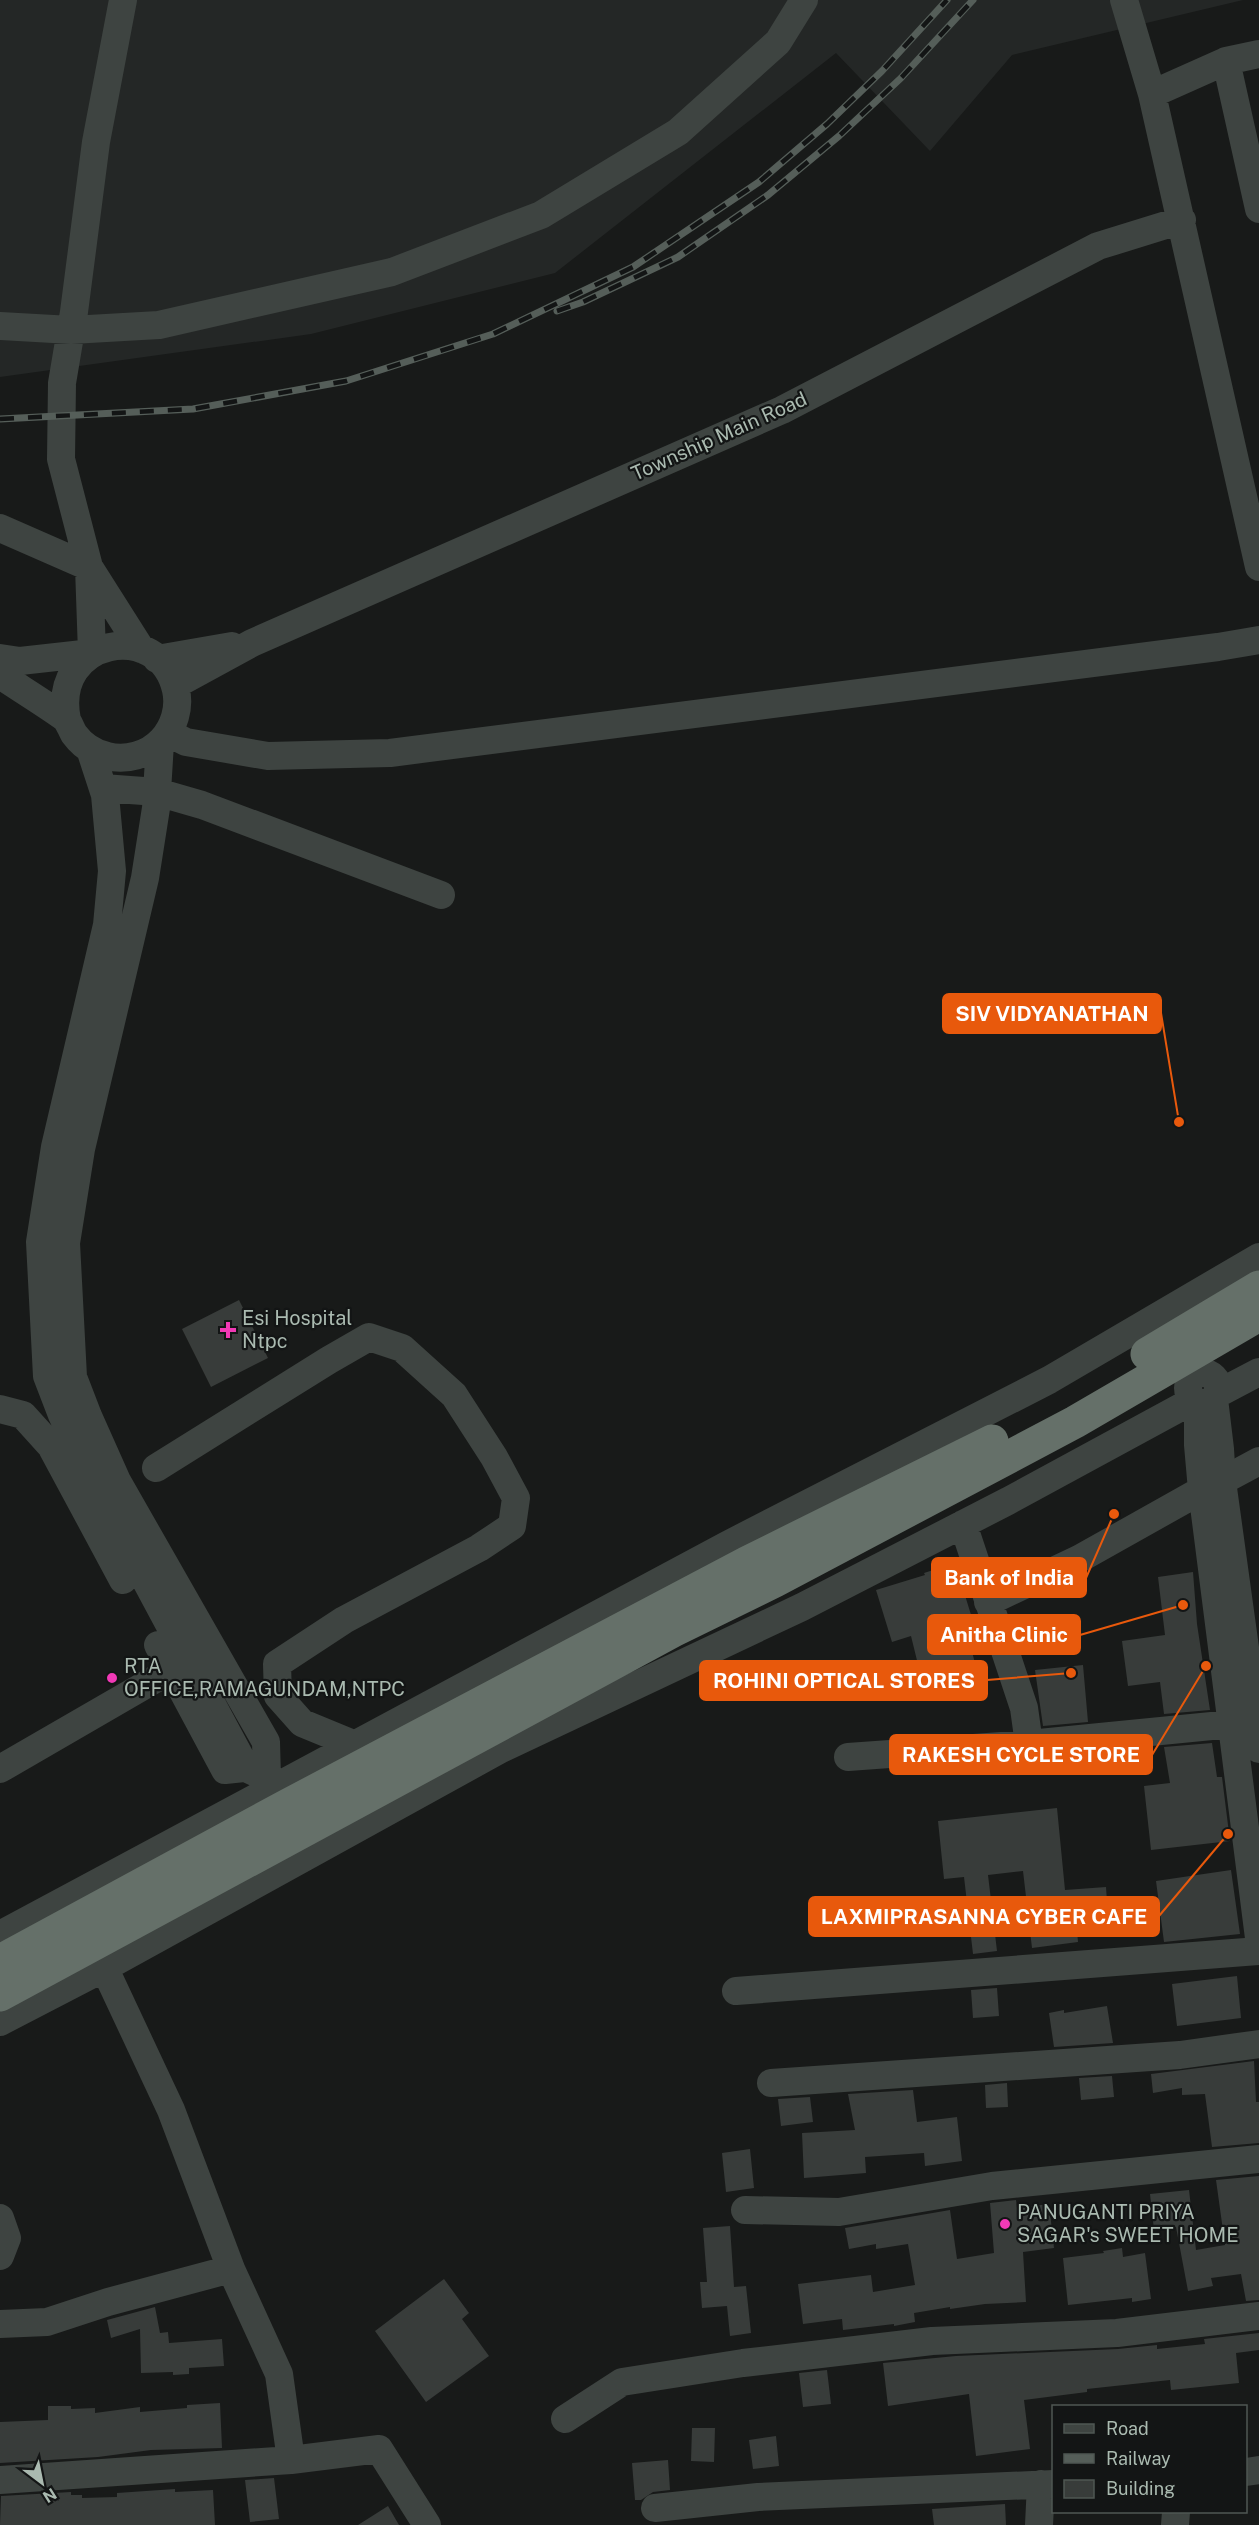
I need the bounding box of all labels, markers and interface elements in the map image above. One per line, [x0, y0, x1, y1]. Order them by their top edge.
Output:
street label: Township Main Road [628, 386, 810, 486]
callout: SIV VIDYANATHAN [943, 994, 1161, 1033]
text: SIV VIDYANATHAN [955, 1001, 1149, 1026]
place label: Esi Hospital Ntpc [242, 1306, 352, 1353]
marker: Esi Hospital Ntpc [219, 1321, 237, 1339]
callout: Bank of India [932, 1558, 1086, 1597]
text: Bank of India [944, 1565, 1074, 1590]
callout: Anitha Clinic [928, 1615, 1080, 1654]
text: Anitha Clinic [940, 1622, 1068, 1647]
place label: RTA OFFICE,RAMAGUNDAM,NTPC [124, 1654, 405, 1701]
callout: ROHINI OPTICAL STORES [700, 1661, 987, 1700]
text: ROHINI OPTICAL STORES [713, 1668, 975, 1693]
marker: RTA OFFICE,RAMAGUNDAM,NTPC [105, 1671, 119, 1685]
callout: RAKESH CYCLE STORE [890, 1735, 1152, 1774]
text: RAKESH CYCLE STORE [902, 1742, 1140, 1767]
callout: LAXMIPRASANNA CYBER CAFE [809, 1897, 1159, 1936]
text: LAXMIPRASANNA CYBER CAFE [821, 1904, 1147, 1929]
place label: PANUGANTI PRIYA SAGAR's SWEET HOME [1017, 2200, 1239, 2247]
marker: PANUGANTI PRIYA SAGAR's SWEET HOME [998, 2217, 1012, 2231]
legend [1052, 2405, 1247, 2513]
text: Road [1106, 2418, 1149, 2439]
text: Railway [1106, 2448, 1171, 2469]
north arrow [12, 2453, 72, 2513]
text: Building [1106, 2478, 1175, 2499]
text: N [39, 2484, 60, 2507]

